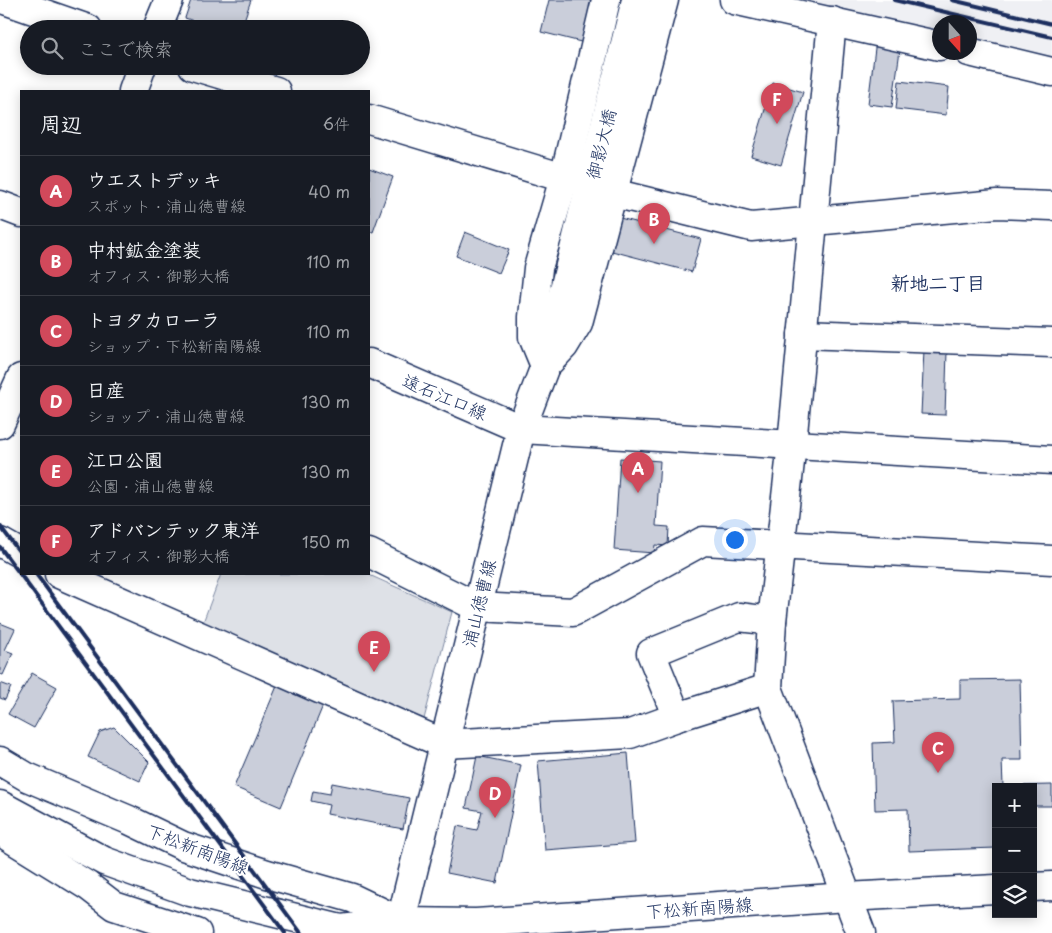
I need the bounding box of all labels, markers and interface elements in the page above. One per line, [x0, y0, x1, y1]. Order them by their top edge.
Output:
north arrow [932, 15, 977, 60]
search box [20, 20, 370, 75]
icon: search [38, 34, 66, 62]
text: ここで検索 [78, 34, 173, 62]
pin: F [761, 83, 793, 124]
street label: 御影大橋 [578, 106, 622, 182]
text: 周辺 [40, 107, 82, 139]
text: 6件 [323, 111, 350, 135]
text: ウエストデッキ [87, 165, 222, 193]
text: A [50, 179, 62, 203]
text: 40 m [308, 179, 350, 203]
text: スポット · 浦山徳曹線 [87, 193, 246, 217]
pin: B [638, 203, 670, 244]
text: 中村鉱金塗装 [87, 235, 201, 263]
text: B [51, 249, 61, 273]
text: 110 m [307, 249, 350, 273]
text: オフィス · 御影大橋 [87, 263, 230, 287]
district label: 新地二丁目 [890, 268, 986, 296]
text: トヨタカローラ [87, 305, 220, 333]
text: C [50, 319, 62, 343]
text: 110 m [307, 319, 350, 343]
text: ショップ · 下松新南陽線 [87, 333, 261, 357]
street label: 遠石江口線 [398, 366, 492, 426]
text: 日産 [87, 375, 125, 403]
text: D [50, 389, 62, 413]
text: 130 m [302, 389, 350, 413]
text: ショップ · 浦山徳曹線 [87, 403, 245, 427]
text: 江口公園 [87, 445, 163, 473]
pin: A [622, 452, 654, 493]
text: E [51, 459, 61, 483]
text: 130 m [302, 459, 350, 483]
text: 公園 · 浦山徳曹線 [87, 473, 214, 497]
text: アドバンテック東洋 [87, 515, 260, 543]
your location [722, 527, 748, 553]
text: F [51, 529, 61, 553]
text: 150 m [302, 529, 350, 553]
text: オフィス · 御影大橋 [87, 543, 230, 567]
street label: 浦山徳曹線 [454, 556, 502, 650]
pin: E [358, 631, 390, 672]
pin: C [922, 732, 954, 773]
pin: D [479, 777, 511, 818]
map controls [992, 783, 1037, 918]
button: + [992, 783, 1037, 828]
street label: 下松新南陽線 [143, 816, 253, 880]
button: − [992, 828, 1037, 873]
button: layers [992, 873, 1037, 918]
street label: 下松新南陽線 [644, 890, 754, 924]

